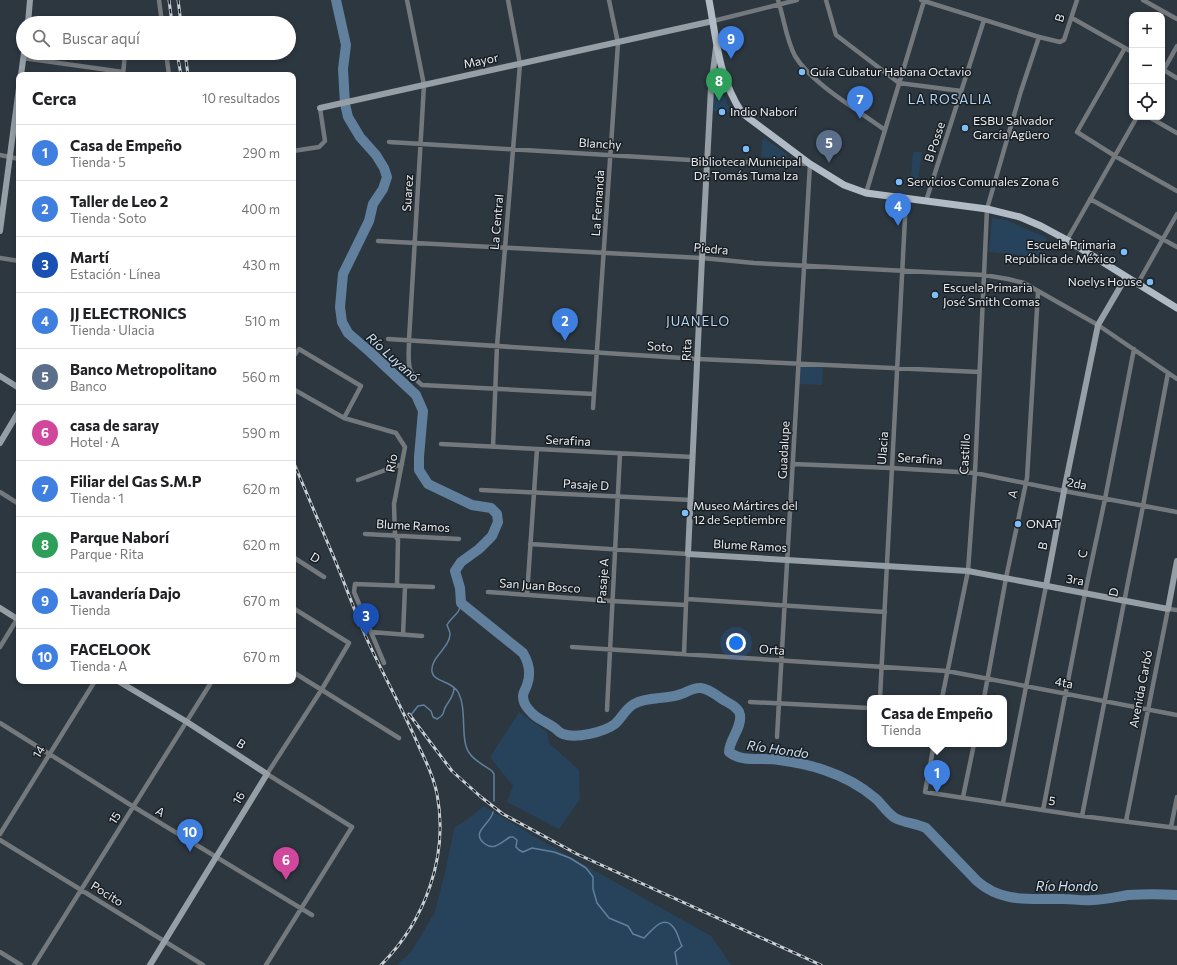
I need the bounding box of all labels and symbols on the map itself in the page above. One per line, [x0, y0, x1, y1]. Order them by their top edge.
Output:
street label: B [1051, 12, 1067, 24]
pin: 9 [718, 26, 744, 59]
street label: Mayor [462, 49, 500, 71]
place label: Guía Cubatur Habana Octavio [810, 64, 971, 78]
marker: Guía Cubatur Habana Octavio [797, 67, 807, 77]
pin: 8 [706, 68, 732, 101]
pin: 7 [847, 86, 873, 119]
district label: LA ROSALIA [908, 91, 992, 107]
place label: Indio Naborí [730, 104, 798, 118]
marker: Indio Naborí [717, 107, 727, 117]
place label: ESBU Salvador García Agüero [973, 113, 1054, 141]
street label: B Posse [921, 120, 947, 164]
marker: ESBU Salvador García Agüero [960, 123, 970, 133]
pin: 5 [816, 130, 842, 163]
street label: Blanchy [578, 135, 622, 151]
marker: Biblioteca Municipal Dr. Tomás Tuma Iza [741, 144, 751, 154]
place label: Biblioteca Municipal Dr. Tomás Tuma Iza [691, 154, 801, 182]
street label: La Fernanda [588, 169, 606, 237]
street label: Suarez [399, 174, 415, 212]
place label: Servicios Comunales Zona 6 [907, 174, 1059, 188]
marker: Servicios Comunales Zona 6 [894, 177, 904, 187]
pin: 4 [885, 193, 911, 226]
street label: La Central [487, 194, 505, 250]
place label: Escuela Primaria República de México [1005, 237, 1116, 265]
street label: Piedra [693, 240, 729, 256]
marker: Escuela Primaria República de México [1119, 247, 1129, 257]
place label: Noelys House [1068, 274, 1142, 288]
marker: Noelys House [1145, 277, 1155, 287]
place label: Escuela Primaria José Smith Comas [943, 280, 1040, 309]
marker: Escuela Primaria José Smith Comas [930, 290, 940, 300]
pin: 2 [552, 308, 578, 341]
district label: JUANELO [666, 313, 730, 329]
water label: Río Luyanó [363, 329, 423, 385]
street label: Soto [647, 338, 674, 354]
street label: Rita [679, 339, 693, 361]
street label: Guadalupe [774, 421, 792, 479]
street label: Ulacia [874, 431, 890, 465]
street label: Serafina [545, 432, 591, 448]
street label: Castillo [956, 433, 972, 475]
street label: Serafina [897, 449, 943, 467]
street label: Río [383, 453, 399, 473]
street label: 2da [1066, 474, 1088, 492]
street label: Pasaje D [563, 476, 610, 492]
street label: A [1004, 488, 1020, 499]
place label: Museo Mártires del 12 de Septiembre [693, 498, 798, 526]
marker: Museo Mártires del 12 de Septiembre [680, 508, 690, 518]
street label: Blume Ramos [376, 516, 450, 534]
place label: ONAT [1026, 516, 1060, 530]
marker: ONAT [1013, 519, 1023, 529]
street label: Blume Ramos [713, 536, 787, 554]
street label: B [1034, 540, 1050, 551]
street label: C [1074, 548, 1090, 559]
street label: D [308, 549, 323, 566]
street label: Pasaje A [593, 558, 611, 604]
street label: 3ra [1065, 571, 1085, 587]
street label: San Juan Bosco [499, 575, 581, 596]
street label: D [1105, 586, 1121, 598]
pin: 3 [353, 603, 379, 636]
your location [726, 633, 746, 653]
street label: Orta [759, 641, 785, 657]
street label: Avenida Carbó [1126, 649, 1154, 729]
street label: 4ta [1054, 673, 1075, 691]
street label: B [234, 735, 249, 751]
water label: Río Hondo [746, 737, 810, 761]
street label: 14 [29, 743, 47, 760]
pin: 1 [924, 760, 950, 793]
street label: 16 [229, 788, 247, 806]
street label: 5 [1048, 793, 1057, 807]
street label: A [153, 803, 168, 819]
street label: 15 [105, 809, 123, 826]
pin: 10 [177, 819, 203, 852]
pin: 6 [273, 847, 299, 880]
street label: Pocito [89, 878, 126, 908]
water label: Río Hondo [1036, 878, 1099, 894]

